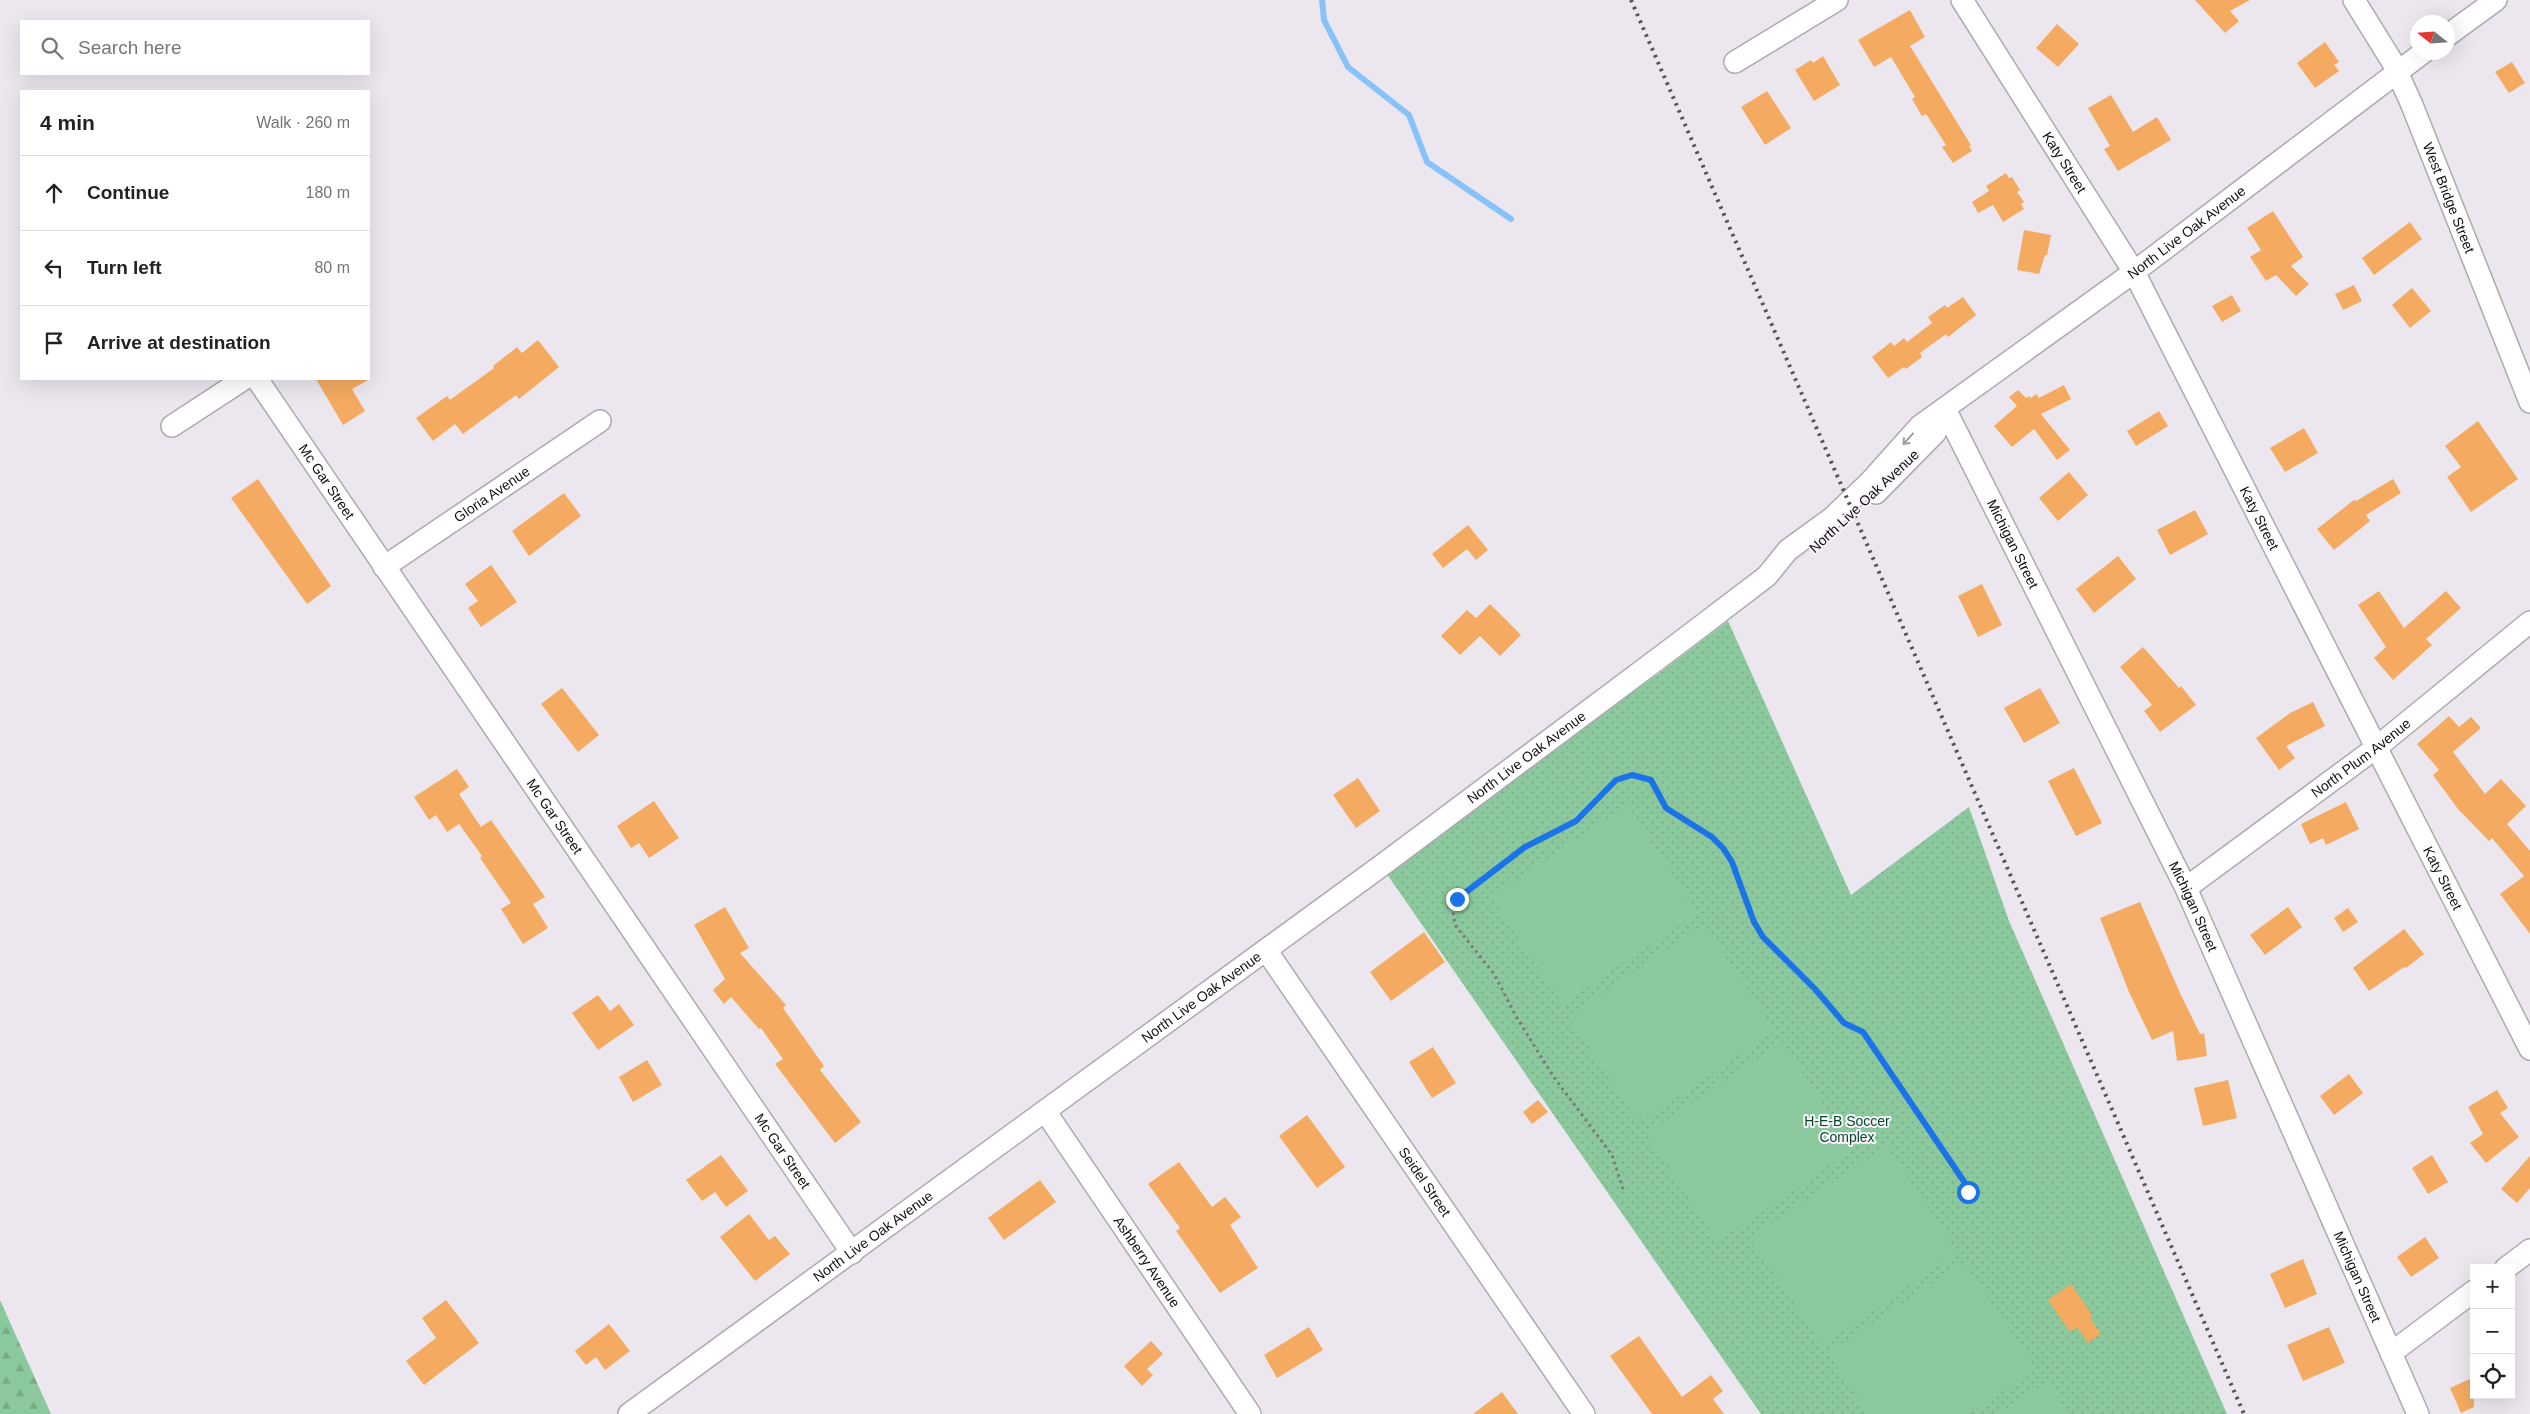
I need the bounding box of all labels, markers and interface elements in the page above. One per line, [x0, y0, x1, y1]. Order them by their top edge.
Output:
north arrow [2410, 15, 2455, 60]
search box [20, 20, 370, 75]
icon: search [38, 34, 66, 62]
text: Search here [78, 37, 182, 58]
text: 4 min [40, 111, 95, 134]
text: Walk · 260 m [256, 114, 350, 131]
street label: Katy Street [2039, 129, 2090, 196]
street label: West Bridge Street [2420, 140, 2478, 255]
icon: ahead [40, 179, 68, 207]
text: Continue [87, 182, 169, 203]
street label: North Live Oak Avenue [2124, 182, 2249, 282]
text: 180 m [306, 184, 350, 201]
icon: left [40, 254, 68, 282]
text: Turn left [87, 257, 162, 278]
text: 80 m [314, 259, 350, 276]
icon: arrive [40, 329, 68, 357]
text: Arrive at destination [87, 332, 271, 353]
one-way arrow [1902, 433, 1913, 446]
street label: Mc Gar Street [296, 441, 358, 522]
street label: North Live Oak Avenue [1806, 446, 1922, 556]
street label: Gloria Avenue [451, 463, 533, 525]
street label: Katy Street [2237, 484, 2282, 553]
street label: Michigan Street [1984, 497, 2042, 591]
street label: North Live Oak Avenue [1464, 708, 1589, 807]
street label: North Plum Avenue [2308, 715, 2414, 801]
street label: Mc Gar Street [524, 776, 586, 857]
street label: Katy Street [2420, 844, 2466, 913]
street label: Michigan Street [2166, 859, 2221, 954]
route end [1446, 888, 1469, 911]
street label: North Live Oak Avenue [1138, 948, 1264, 1046]
street label: Mc Gar Street [751, 1111, 814, 1192]
park label: H-E-B Soccer Complex [1804, 1113, 1890, 1145]
street label: Seidel Street [1396, 1144, 1454, 1220]
route start [1957, 1181, 1980, 1204]
street label: North Live Oak Avenue [810, 1187, 936, 1285]
street label: Ashberry Avenue [1111, 1213, 1184, 1310]
street label: Michigan Street [2330, 1229, 2384, 1325]
map controls [2470, 1264, 2515, 1399]
button: + [2470, 1264, 2515, 1309]
button: − [2470, 1309, 2515, 1354]
button: locate [2470, 1354, 2515, 1399]

